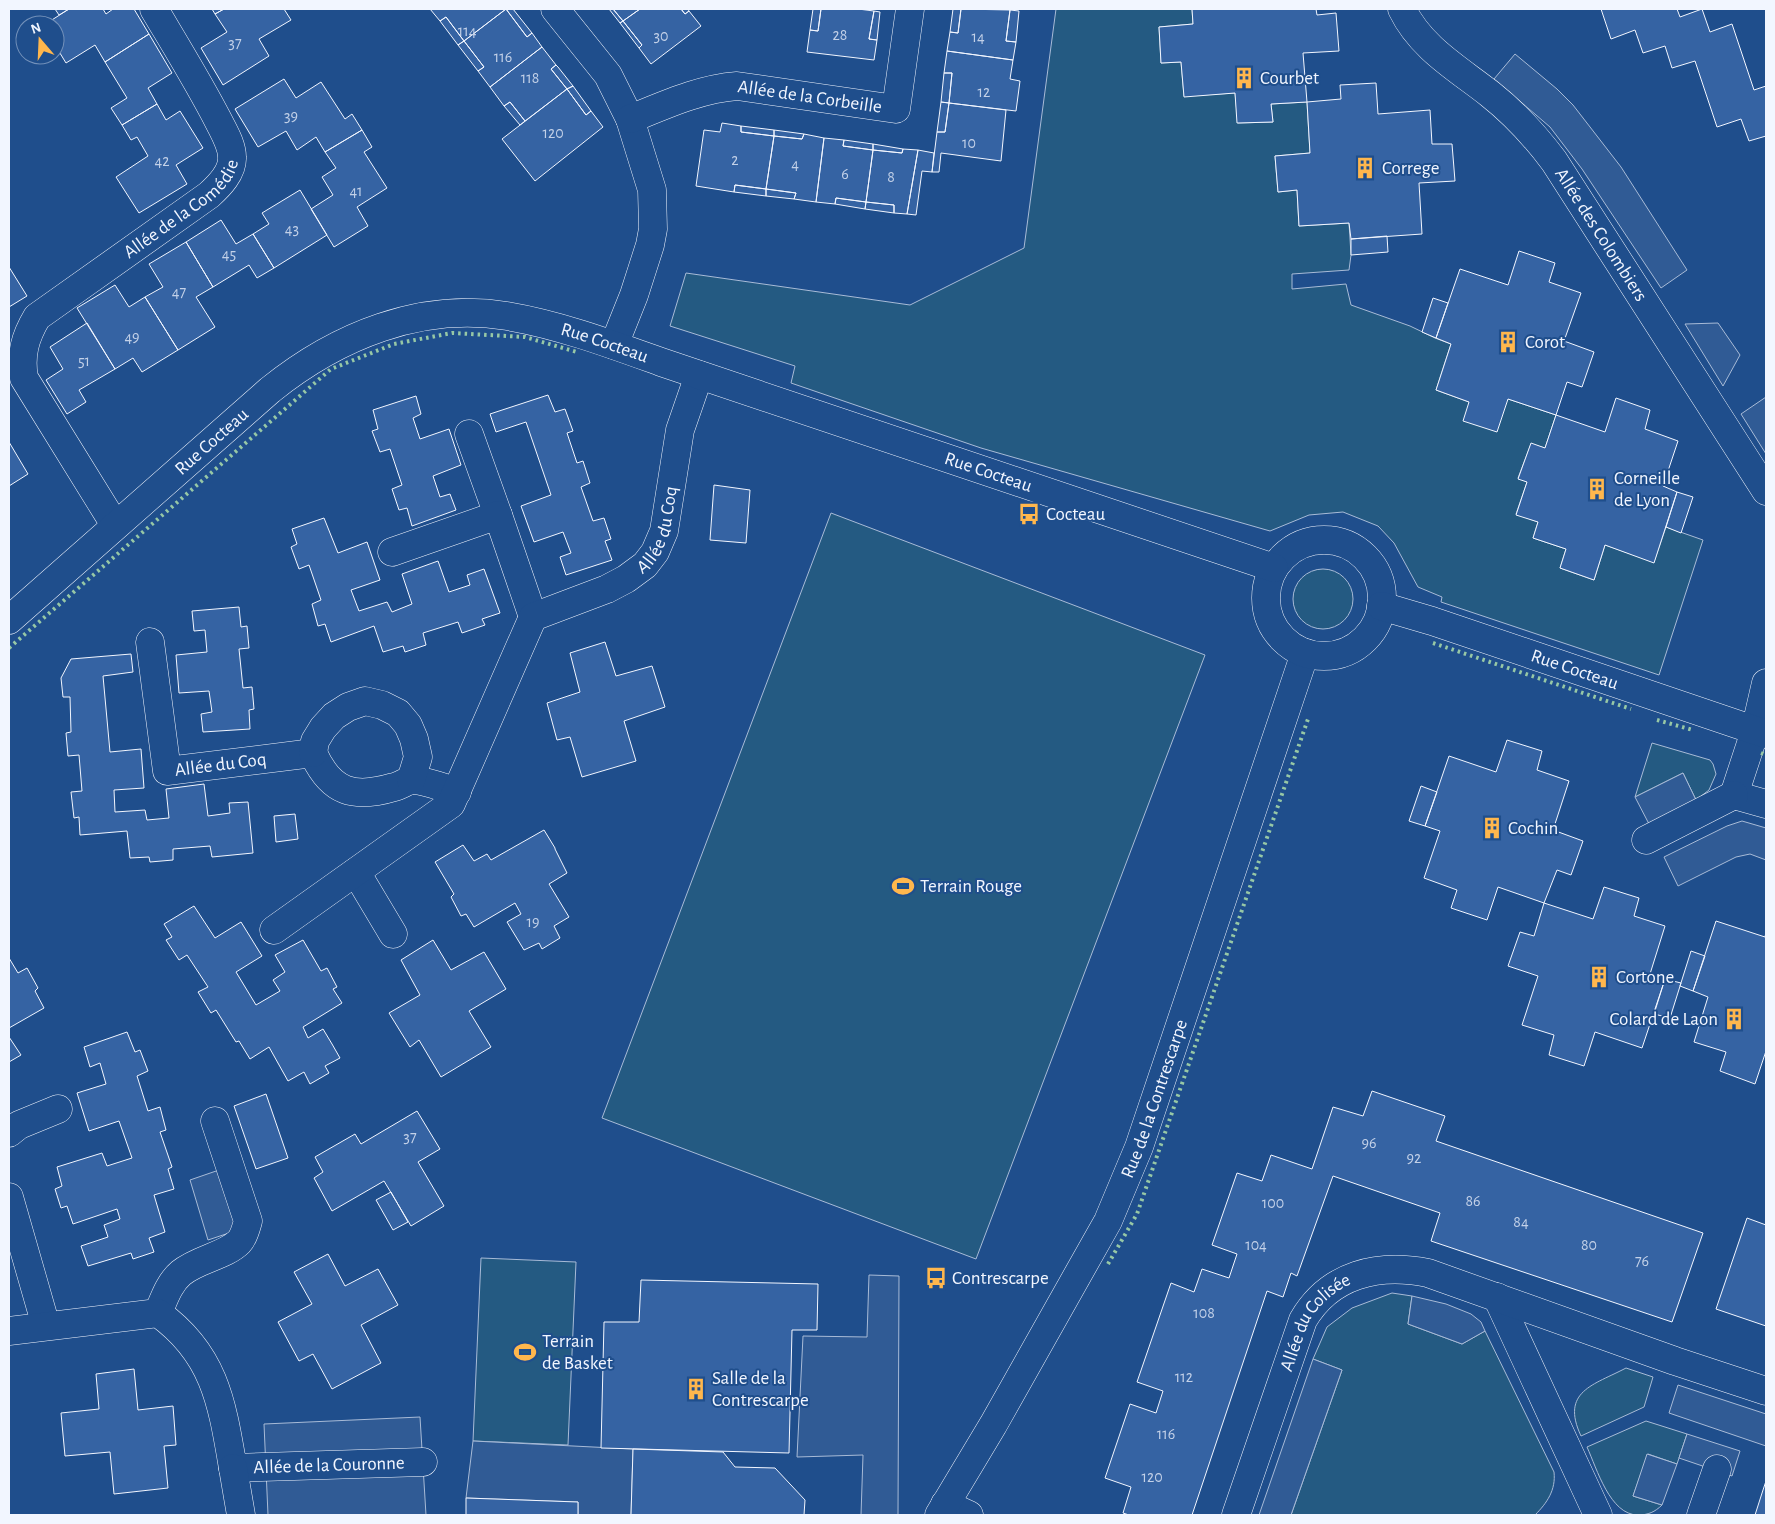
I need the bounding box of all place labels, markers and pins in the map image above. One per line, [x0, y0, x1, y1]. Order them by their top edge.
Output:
building icon: Courbet [1231, 65, 1257, 91]
place label: Courbet [1260, 69, 1319, 88]
building icon: Correge [1352, 155, 1378, 181]
place label: Correge [1382, 159, 1439, 178]
building icon: Corot [1495, 329, 1521, 355]
place label: Corot [1525, 333, 1565, 352]
place label: Corneille de Lyon [1614, 469, 1680, 510]
building icon: Corneille de Lyon [1584, 476, 1610, 502]
bus stop icon: Cocteau [1016, 501, 1042, 527]
place label: Cocteau [1046, 505, 1105, 524]
building icon: Cochin [1479, 815, 1505, 841]
place label: Cochin [1508, 819, 1558, 838]
sports icon: Terrain Rouge [890, 873, 916, 899]
place label: Terrain Rouge [920, 877, 1022, 896]
building icon: Cortone [1586, 964, 1612, 990]
place label: Cortone [1616, 968, 1674, 987]
building icon: Colard de Laon [1721, 1006, 1747, 1032]
place label: Colard de Laon [1609, 1010, 1718, 1029]
bus stop icon: Contrescarpe [923, 1265, 949, 1291]
place label: Contrescarpe [952, 1269, 1049, 1288]
place label: Terrain de Basket [542, 1332, 613, 1373]
sports icon: Terrain de Basket [512, 1339, 538, 1365]
place label: Salle de la Contrescarpe [712, 1369, 809, 1410]
building icon: Salle de la Contrescarpe [683, 1376, 709, 1402]

